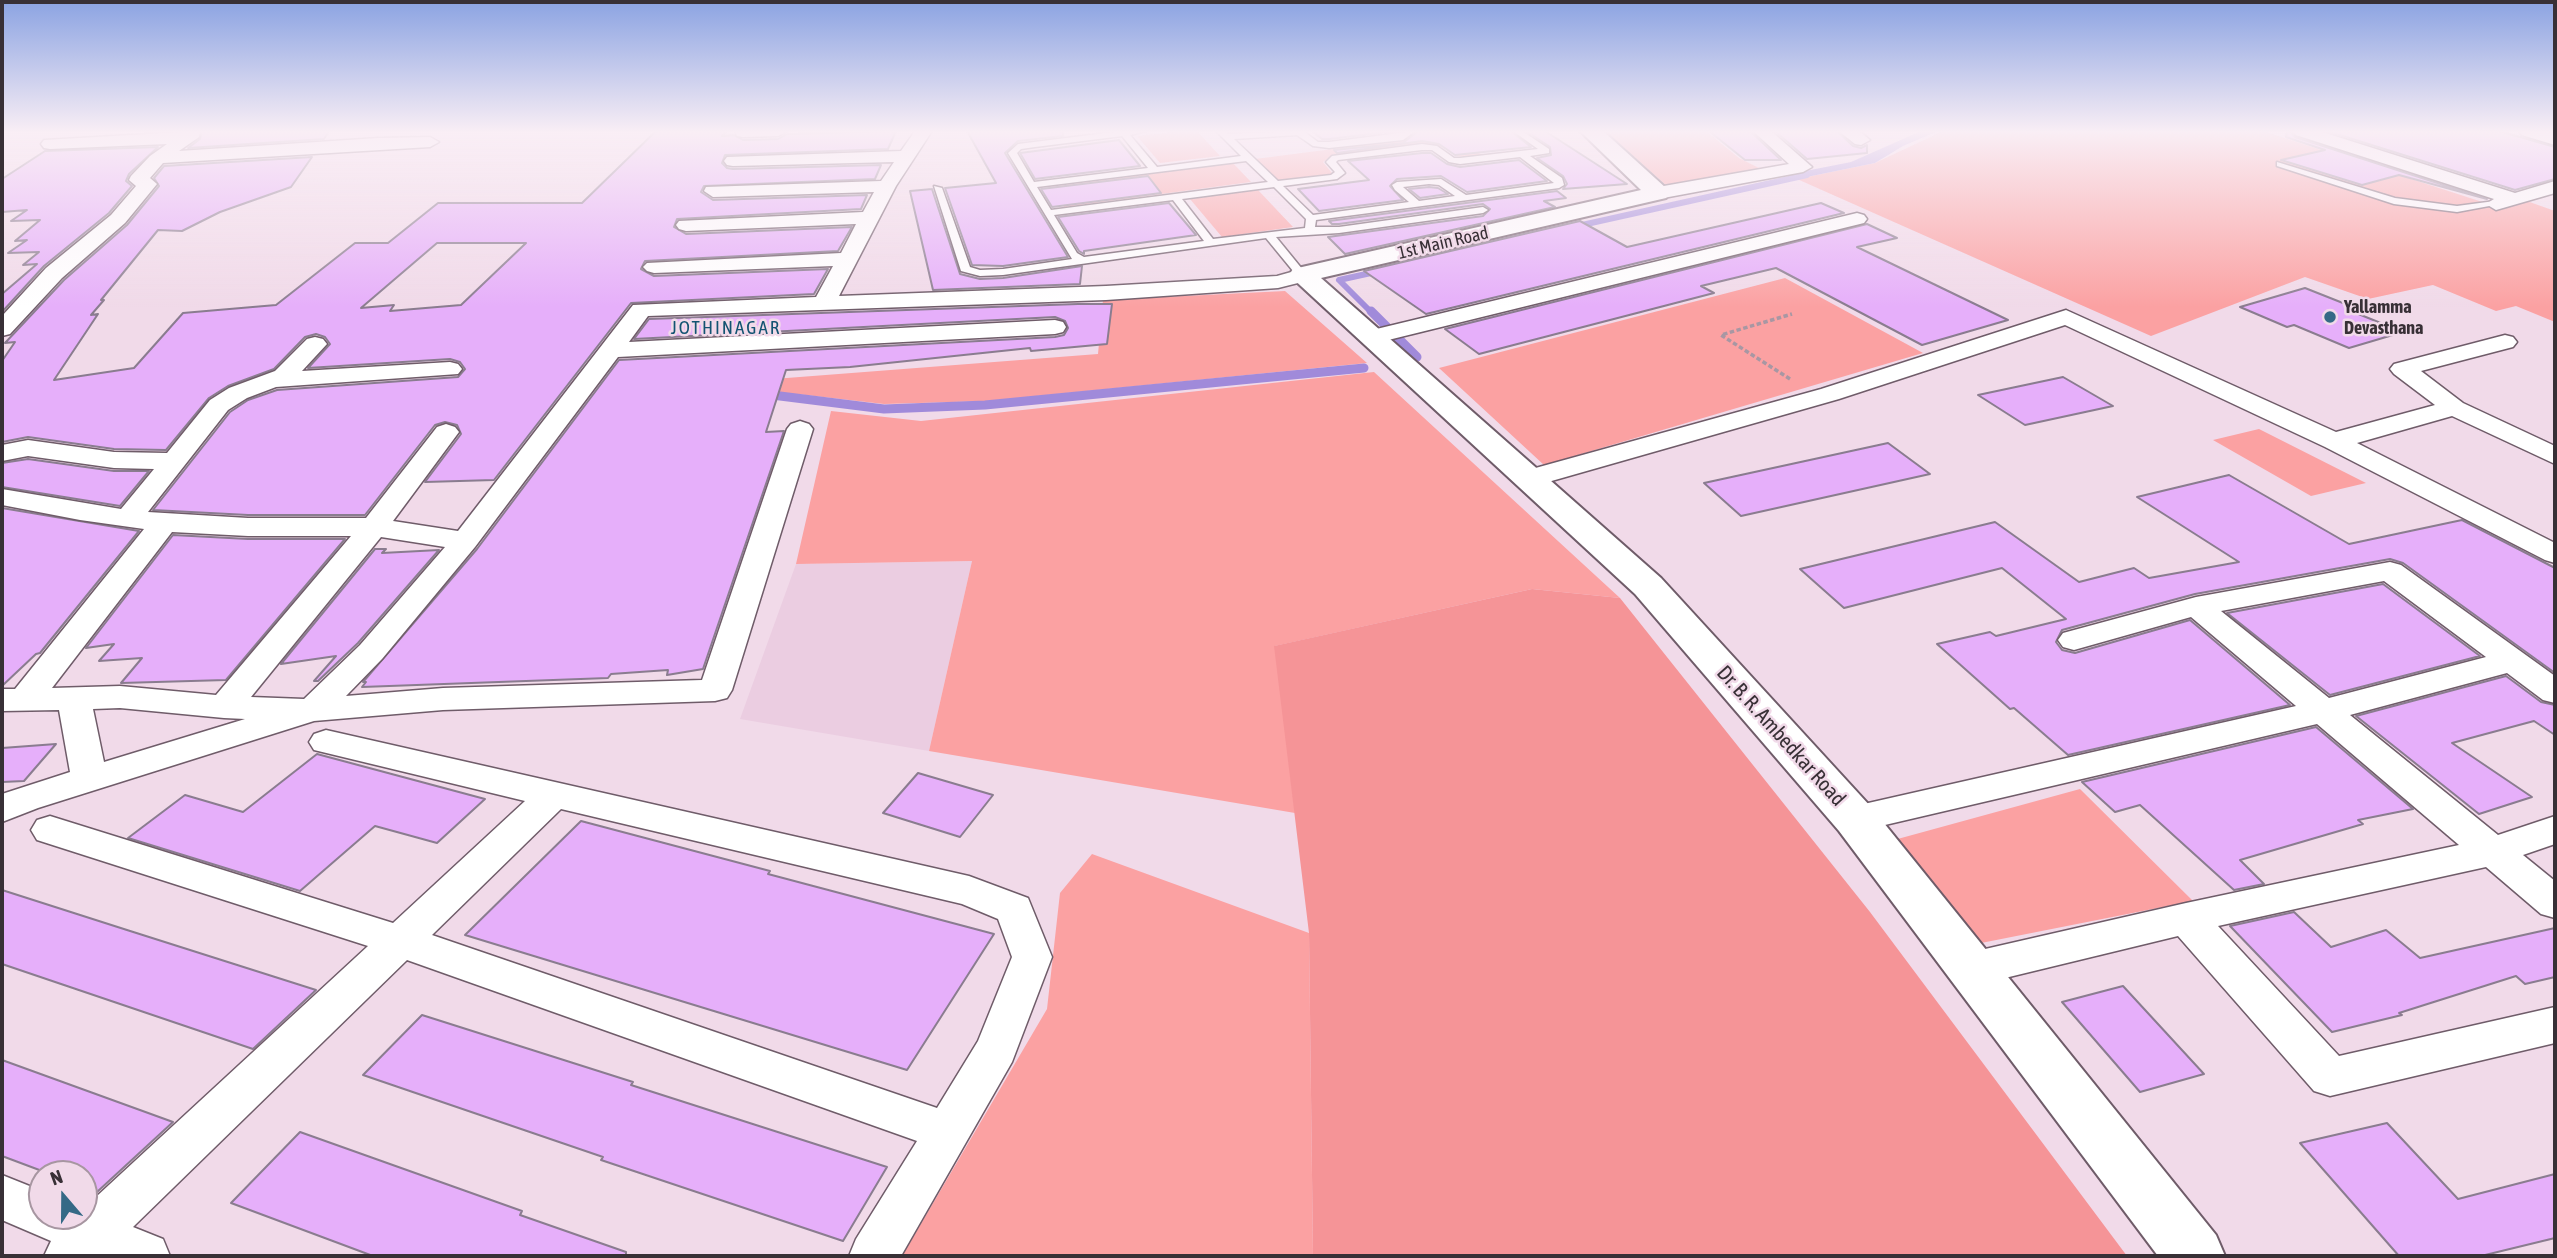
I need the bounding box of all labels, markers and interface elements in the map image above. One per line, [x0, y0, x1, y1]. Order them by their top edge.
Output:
street label: 1st Main Road [1395, 222, 1491, 264]
place label: Yallamma Devasthana [2344, 296, 2423, 338]
marker: Yallamma Devasthana [2322, 309, 2338, 325]
district label: JOTHINAGAR [672, 317, 780, 339]
street label: Dr. B. R. Ambedkar Road [1711, 661, 1851, 811]
north arrow [28, 1160, 98, 1230]
text: N [47, 1165, 66, 1189]

